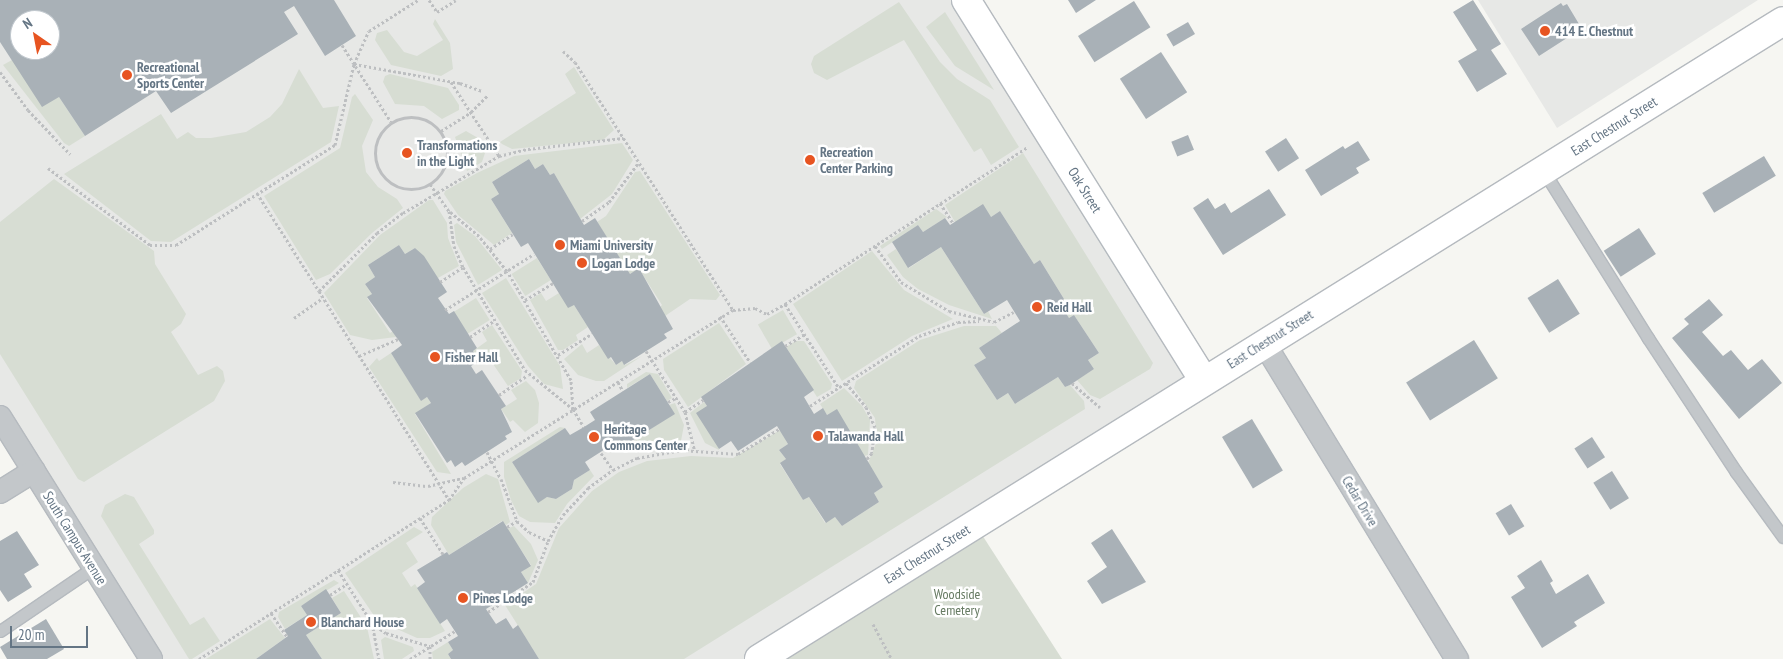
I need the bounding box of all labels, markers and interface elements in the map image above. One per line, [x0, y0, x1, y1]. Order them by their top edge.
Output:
north arrow [10, 10, 60, 60]
text: N [19, 14, 35, 33]
place label: 414 E. Chestnut [1555, 23, 1634, 39]
marker: 414 E. Chestnut [1539, 25, 1551, 37]
place label: Recreational Sports Center [137, 59, 204, 92]
marker: Recreational Sports Center [121, 69, 133, 81]
street label: East Chestnut Street [1568, 93, 1660, 159]
place label: Transformations in the Light [417, 137, 497, 170]
place label: Recreation Center Parking [820, 144, 893, 176]
marker: Transformations in the Light [401, 147, 413, 159]
marker: Recreation Center Parking [804, 154, 816, 166]
street label: Oak Street [1064, 164, 1106, 216]
place label: Miami University [570, 237, 653, 253]
marker: Miami University [554, 239, 566, 251]
place label: Logan Lodge [592, 255, 655, 271]
marker: Logan Lodge [576, 257, 588, 269]
place label: Reid Hall [1047, 299, 1092, 315]
marker: Reid Hall [1031, 301, 1043, 313]
street label: East Chestnut Street [1224, 306, 1316, 372]
place label: Fisher Hall [445, 349, 498, 365]
marker: Fisher Hall [429, 351, 441, 363]
place label: Heritage Commons Center [604, 421, 688, 454]
place label: Talawanda Hall [828, 428, 904, 444]
marker: Talawanda Hall [812, 430, 824, 442]
marker: Heritage Commons Center [588, 431, 600, 443]
street label: Cedar Drive [1338, 473, 1382, 529]
street label: South Campus Avenue [39, 488, 111, 588]
street label: East Chestnut Street [881, 521, 973, 587]
park label: Woodside Cemetery [934, 586, 980, 618]
place label: Pines Lodge [473, 590, 533, 606]
marker: Pines Lodge [457, 592, 469, 604]
place label: Blanchard House [321, 614, 404, 630]
scale bar [12, 616, 90, 648]
marker: Blanchard House [305, 616, 317, 628]
text: 20 m [18, 625, 44, 644]

